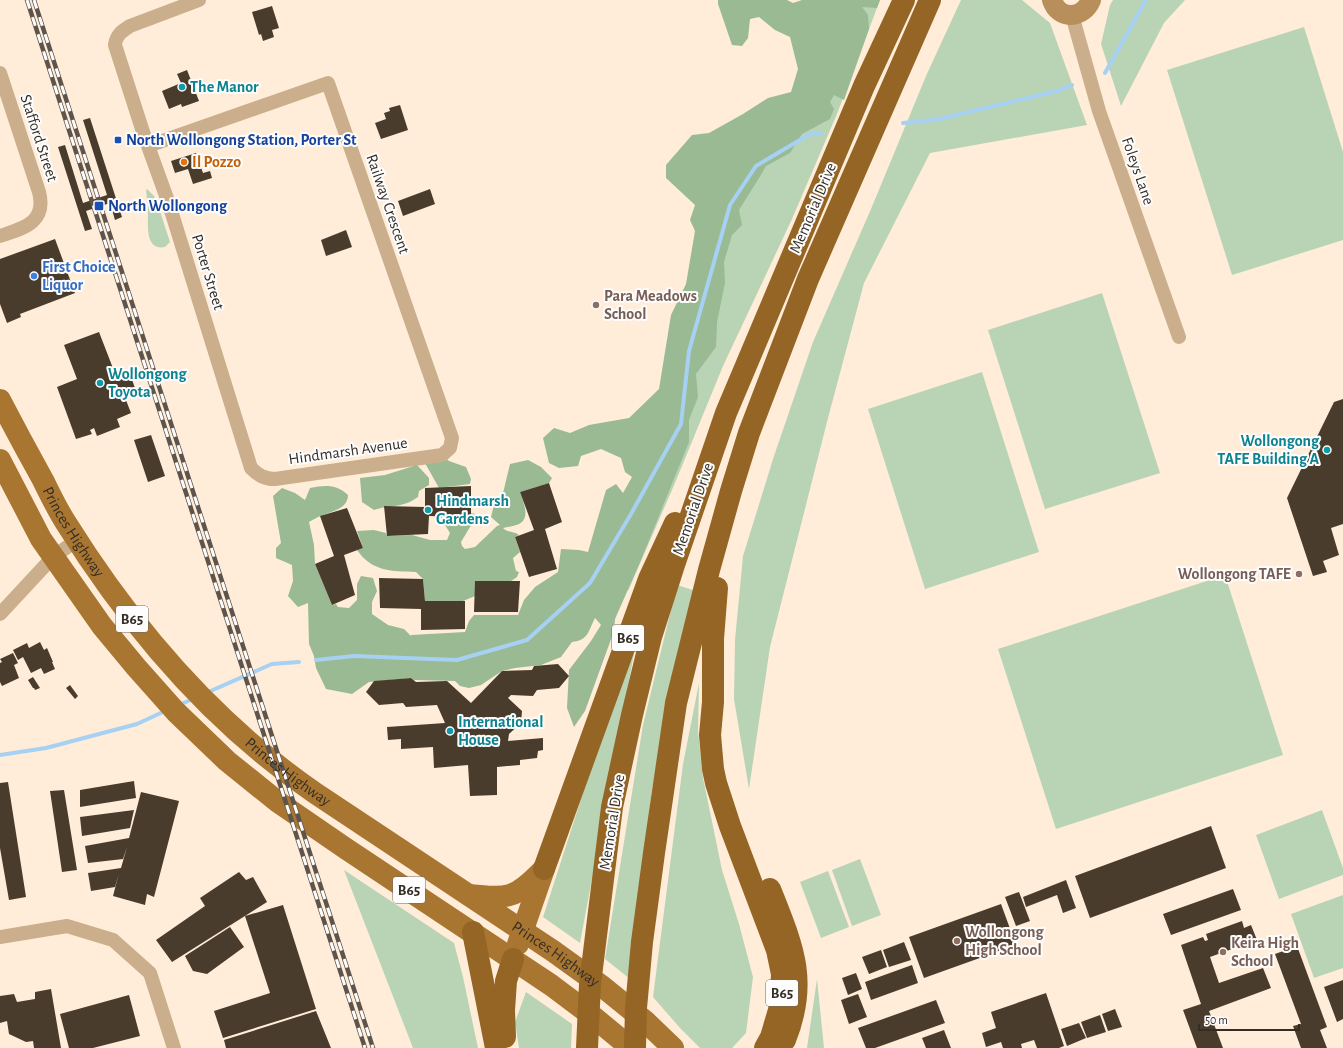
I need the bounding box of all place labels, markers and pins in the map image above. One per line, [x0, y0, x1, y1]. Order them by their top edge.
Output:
place label: The Manor [190, 79, 259, 95]
marker: The Manor [177, 82, 187, 92]
place label: North Wollongong Station, Porter St [126, 132, 357, 148]
marker: North Wollongong Station, Porter St [113, 135, 123, 145]
place label: Il Pozzo [192, 154, 241, 170]
marker: Il Pozzo [179, 157, 189, 167]
place label: North Wollongong [108, 198, 228, 214]
marker: North Wollongong [93, 200, 105, 212]
place label: First Choice Liquor [42, 259, 116, 293]
marker: First Choice Liquor [29, 271, 39, 281]
place label: Para Meadows School [604, 288, 697, 322]
marker: Para Meadows School [591, 300, 601, 310]
place label: Wollongong Toyota [108, 366, 187, 401]
marker: Wollongong Toyota [95, 378, 105, 388]
place label: Wollongong TAFE Building A [1217, 433, 1320, 467]
marker: Wollongong TAFE Building A [1322, 445, 1332, 455]
place label: Hindmarsh Gardens [436, 493, 509, 527]
marker: Hindmarsh Gardens [423, 505, 433, 515]
place label: Wollongong TAFE [1178, 566, 1291, 582]
marker: Wollongong TAFE [1294, 569, 1304, 579]
place label: International House [458, 714, 543, 748]
marker: International House [445, 726, 455, 736]
place label: Wollongong High School [965, 924, 1044, 958]
place label: Keira High School [1231, 935, 1299, 969]
marker: Wollongong High School [952, 936, 962, 946]
marker: Keira High School [1218, 947, 1228, 957]

